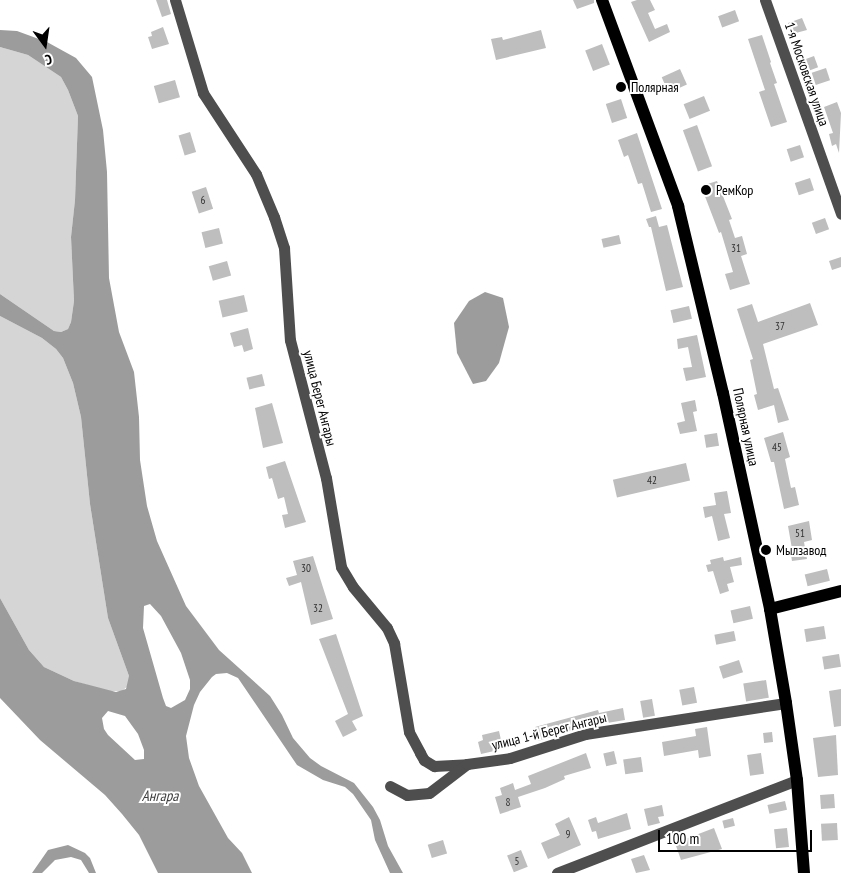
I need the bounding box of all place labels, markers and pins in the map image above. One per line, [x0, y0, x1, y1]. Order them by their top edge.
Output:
place label: Полярная [631, 79, 679, 95]
marker: Полярная [615, 81, 627, 93]
place label: РемКор [716, 182, 753, 198]
marker: РемКор [700, 184, 712, 196]
place label: Мылзавод [776, 542, 826, 558]
marker: Мылзавод [760, 544, 772, 556]

